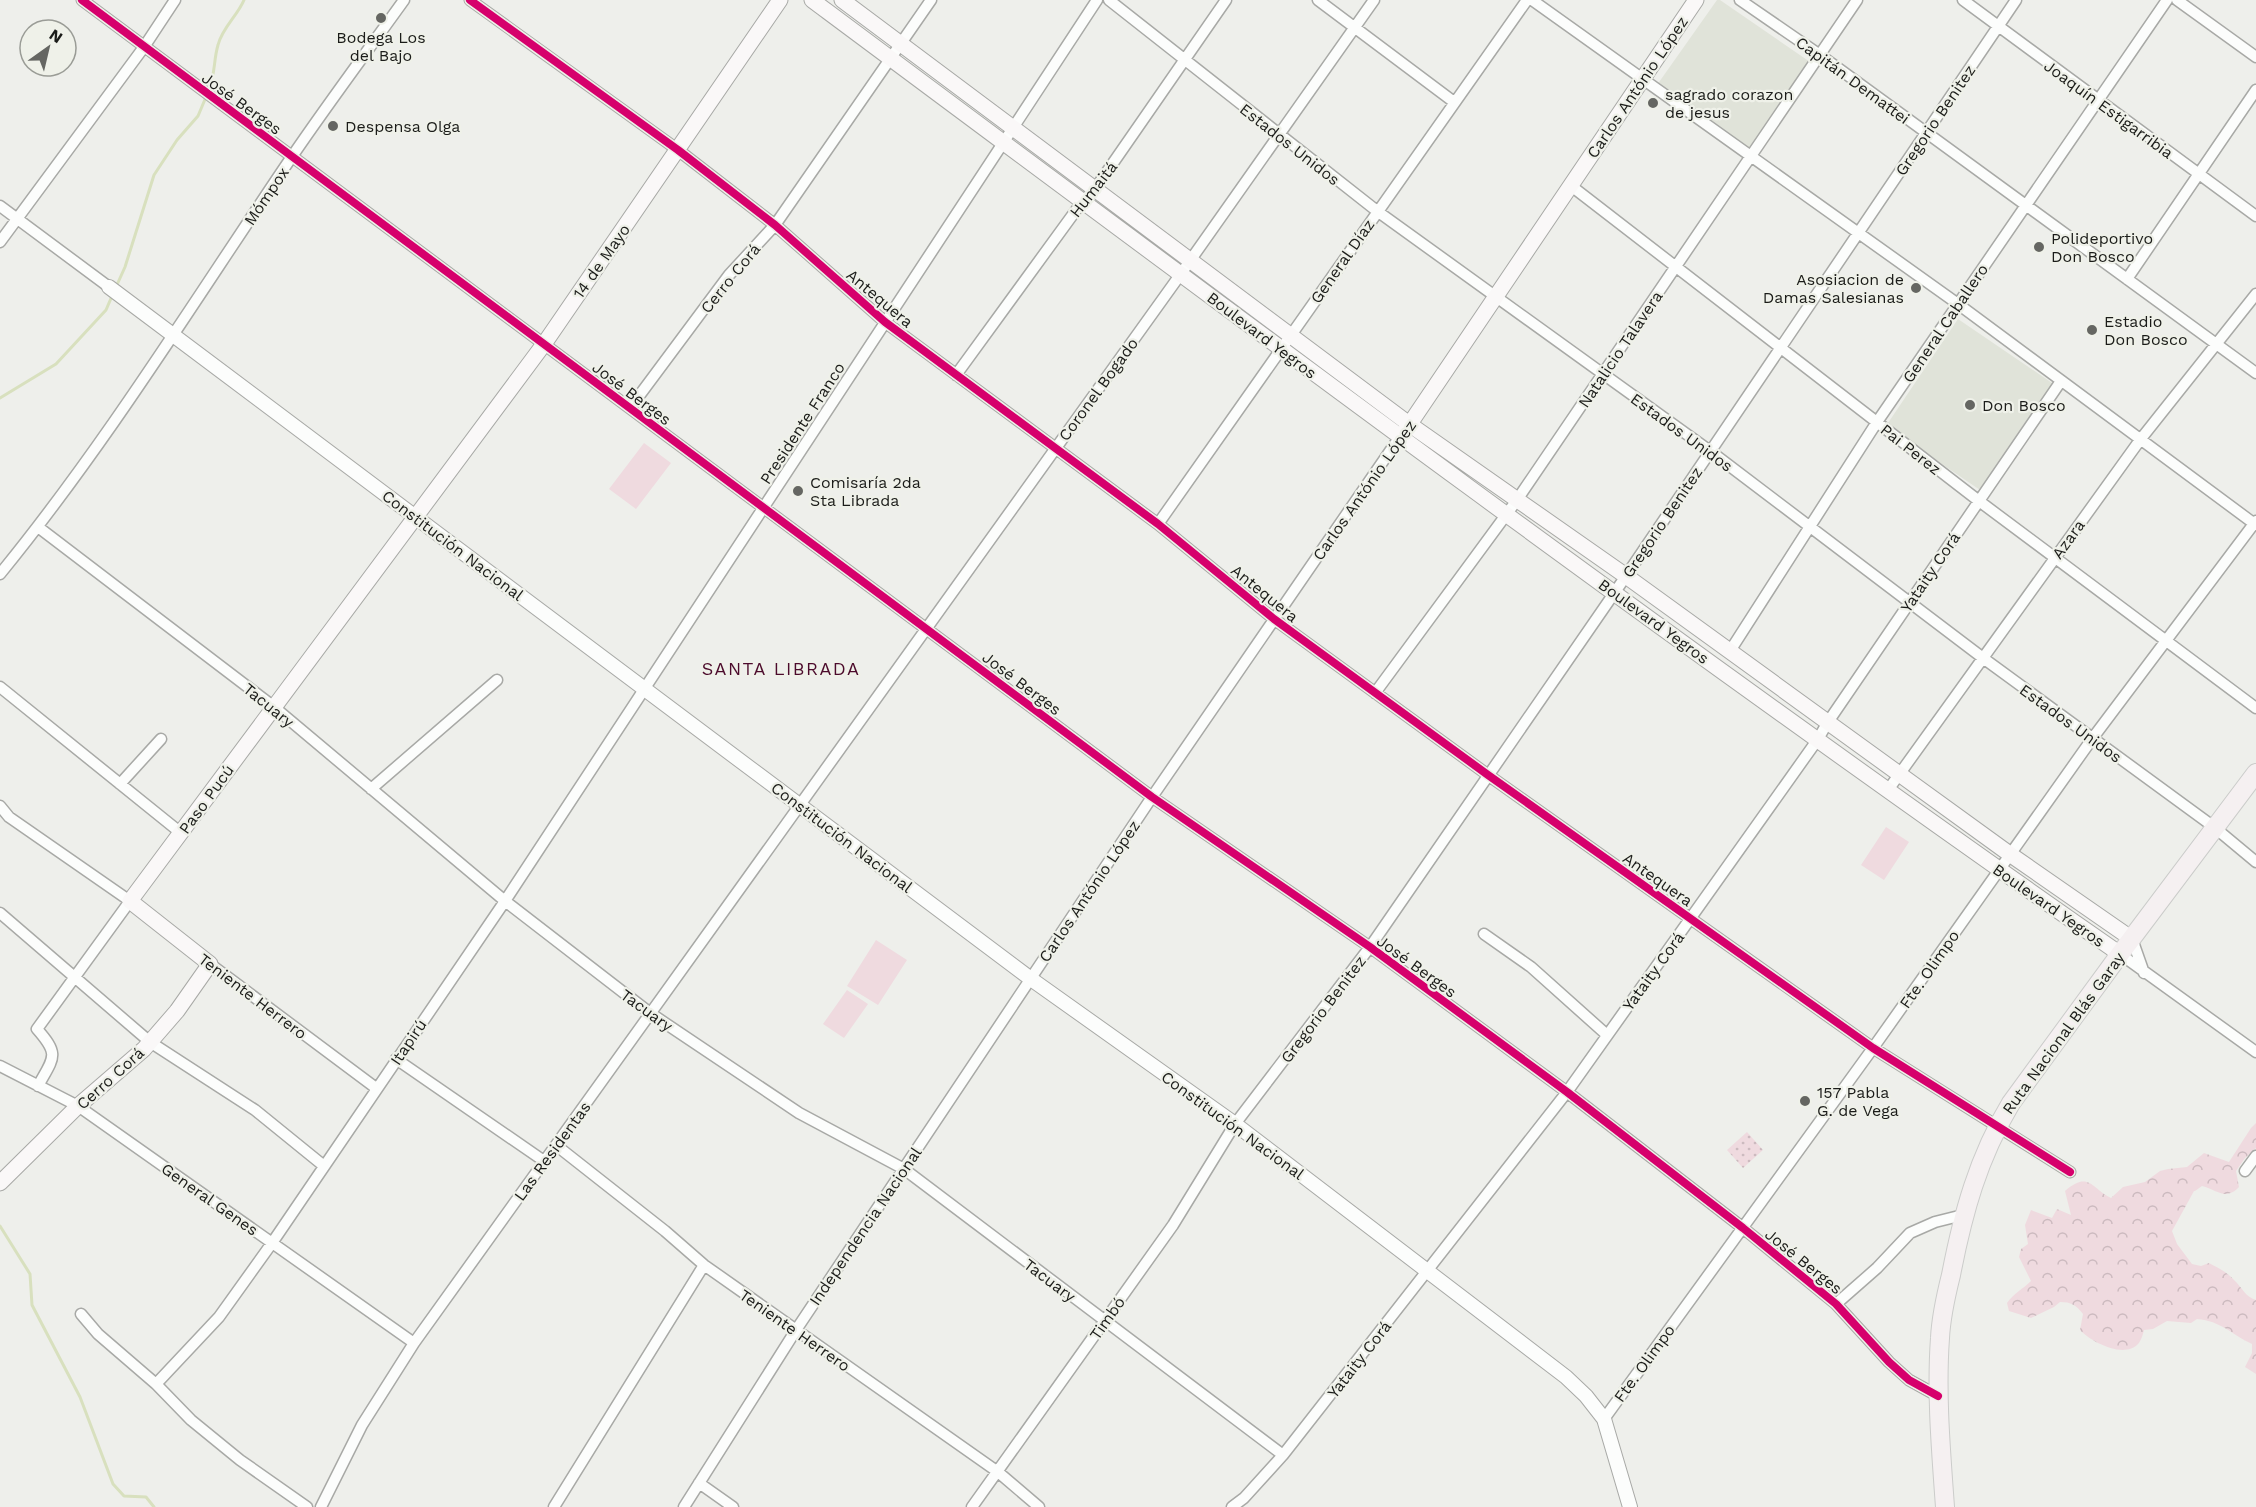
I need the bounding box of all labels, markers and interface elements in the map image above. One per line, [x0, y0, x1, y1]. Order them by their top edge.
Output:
marker: Bodega Los del Bajo [374, 11, 388, 25]
street label: Carlos António López [1583, 13, 1692, 162]
north arrow [18, 18, 78, 78]
text: N [46, 25, 66, 47]
place label: Bodega Los del Bajo [336, 28, 426, 65]
street label: Capitán Demattei [1792, 33, 1913, 128]
street label: Joaquín Estigarribia [2040, 56, 2177, 163]
street label: Gregorio Benitez [1891, 61, 1979, 179]
street label: José Berges [198, 68, 285, 139]
place label: sagrado corazon de jesus [1665, 85, 1793, 122]
marker: sagrado corazon de jesus [1646, 96, 1660, 110]
street label: Estados Unidos [1236, 100, 1343, 189]
place label: Despensa Olga [345, 117, 460, 136]
marker: Despensa Olga [326, 119, 340, 133]
street label: Humaitá [1066, 158, 1121, 221]
street label: Mómpox [240, 164, 293, 229]
street label: General Díaz [1306, 216, 1378, 307]
street label: 14 de Mayo [569, 221, 634, 302]
place label: Polideportivo Don Bosco [2051, 229, 2153, 266]
street label: Cerro Corá [697, 240, 764, 317]
marker: Polideportivo Don Bosco [2032, 240, 2046, 254]
street label: General Caballero [1899, 260, 1992, 386]
street label: Antequera [843, 265, 917, 332]
place label: Asosiacion de Damas Salesianas [1763, 270, 1904, 307]
marker: Asosiacion de Damas Salesianas [1909, 281, 1923, 295]
street label: Natalicio Talavera [1574, 287, 1667, 411]
street label: Boulevard Yegros [1203, 288, 1320, 383]
place label: Estadio Don Bosco [2104, 312, 2188, 349]
marker: Estadio Don Bosco [2085, 323, 2099, 337]
street label: Coronel Bogado [1055, 334, 1142, 444]
street label: José Berges [589, 358, 675, 429]
street label: Presidente Franco [756, 359, 849, 488]
street label: Estados Unidos [1627, 389, 1736, 476]
place label: Don Bosco [1982, 396, 2066, 415]
marker: Don Bosco [1963, 398, 1977, 412]
street label: Carlos António López [1309, 416, 1420, 564]
street label: Pai Perez [1877, 420, 1945, 479]
street label: Gregorio Benitez [1618, 463, 1706, 581]
place label: Comisaría 2da Sta Librada [810, 473, 921, 510]
marker: Comisaría 2da Sta Librada [791, 484, 805, 498]
street label: Constitución Nacional [378, 486, 527, 605]
street label: Azara [2048, 516, 2089, 562]
street label: Yataity Corá [1897, 529, 1964, 616]
street label: Antequera [1227, 561, 1302, 626]
street label: Boulevard Yegros [1595, 575, 1713, 668]
street label: José Berges [979, 648, 1065, 719]
district label: SANTA LIBRADA [702, 658, 860, 679]
street label: Tacuary [239, 679, 298, 732]
street label: Estados Unidos [2016, 680, 2125, 767]
street label: Paso Pucú [175, 761, 238, 838]
street label: Constitución Nacional [767, 778, 916, 897]
street label: Carlos António López [1035, 817, 1144, 966]
street label: Antequera [1619, 848, 1696, 910]
street label: Boulevard Yegros [1989, 860, 2108, 951]
street label: Fte. Olimpo [1895, 926, 1963, 1012]
street label: Yataity Corá [1619, 928, 1688, 1014]
street label: José Berges [1373, 931, 1460, 1002]
street label: Ruta Nacional Blás Garay [1998, 948, 2129, 1118]
street label: Teniente Herrero [195, 950, 311, 1043]
street label: Gregorio Benitez [1277, 952, 1370, 1067]
street label: Tacuary [617, 985, 677, 1036]
street label: Itapirú [386, 1016, 431, 1069]
street label: Cerro Corá [73, 1043, 148, 1114]
street label: Constitución Nacional [1158, 1067, 1308, 1184]
place label: 157 Pabla G. de Vega [1817, 1083, 1899, 1120]
marker: 157 Pabla G. de Vega [1798, 1094, 1812, 1108]
street label: Las Residentas [510, 1098, 595, 1205]
street label: Independencia Nacional [805, 1143, 926, 1309]
street label: General Genes [158, 1159, 262, 1240]
street label: José Berges [1761, 1225, 1846, 1298]
street label: Tacuary [1020, 1255, 1080, 1306]
street label: Teniente Herrero [736, 1285, 854, 1376]
street label: Timbó [1086, 1293, 1129, 1344]
street label: Yataity Corá [1323, 1317, 1395, 1402]
street label: Fte. Olimpo [1610, 1321, 1679, 1406]

